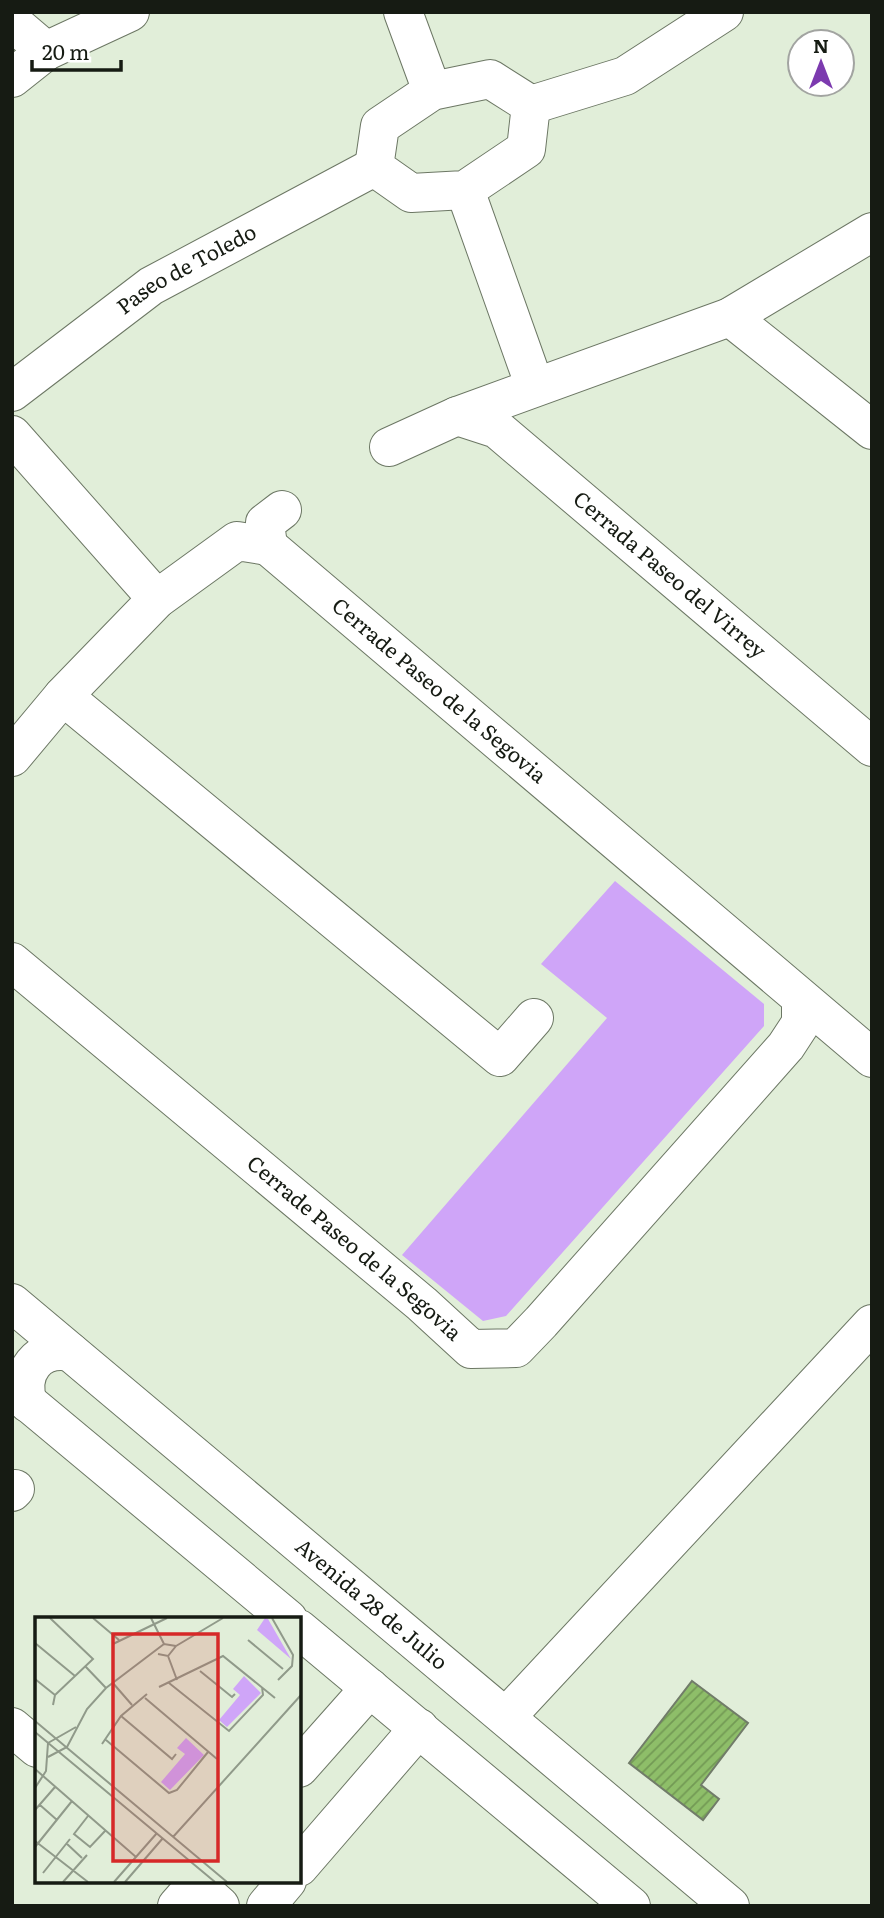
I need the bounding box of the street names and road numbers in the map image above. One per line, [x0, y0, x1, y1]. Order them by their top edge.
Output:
street label: Paseo de Toledo [109, 215, 261, 320]
street label: Cerrada Paseo del Virrey [568, 482, 775, 665]
street label: Cerrade Paseo de la Segovia [326, 589, 555, 789]
street label: Cerrade Paseo de la Segovia [241, 1146, 470, 1347]
street label: Avenida 28 de Julio [290, 1530, 456, 1676]

